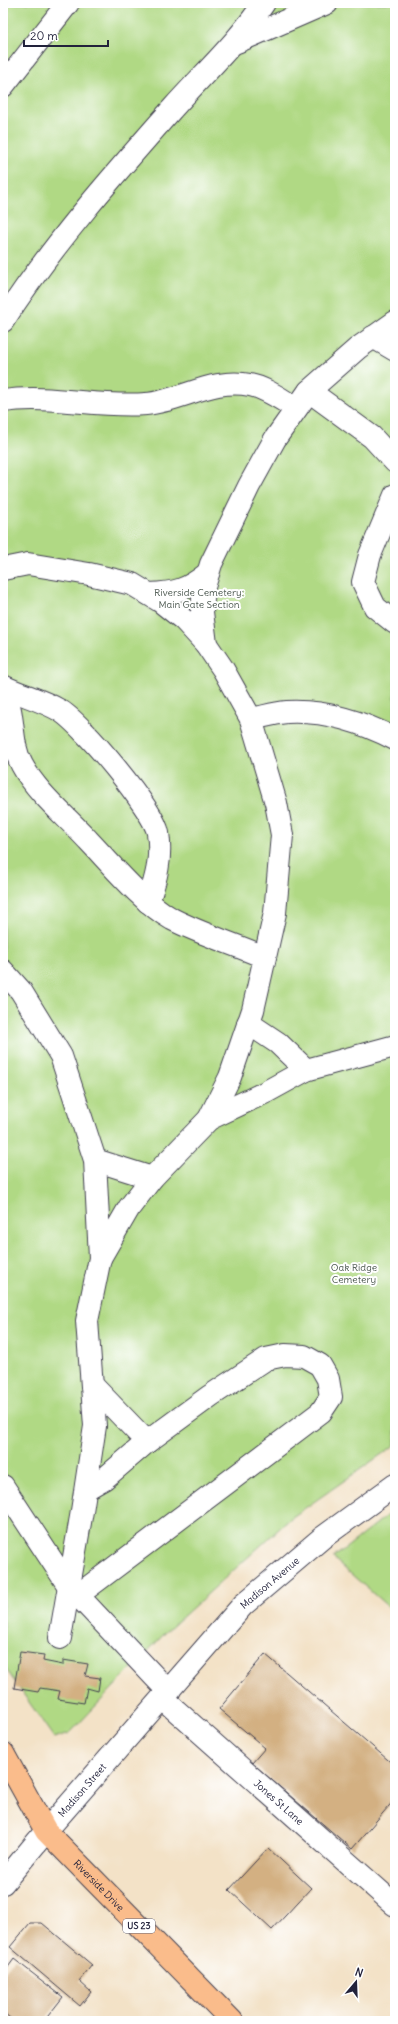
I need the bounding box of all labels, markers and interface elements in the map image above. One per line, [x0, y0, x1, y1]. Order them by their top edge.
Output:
scale bar [24, 22, 108, 48]
text: 20 m [30, 28, 58, 43]
park label: Riverside Cemetery: Main Gate Section [154, 586, 244, 611]
park label: Oak Ridge Cemetery [331, 1261, 377, 1286]
street label: Madison Avenue [237, 1554, 302, 1612]
street label: Madison Street [55, 1760, 110, 1820]
street label: Jones St Lane [251, 1777, 306, 1828]
street label: Riverside Drive [71, 1857, 127, 1914]
road number: US 23 [123, 1919, 155, 1933]
north arrow [336, 1962, 376, 2002]
text: N [353, 1965, 365, 1980]

